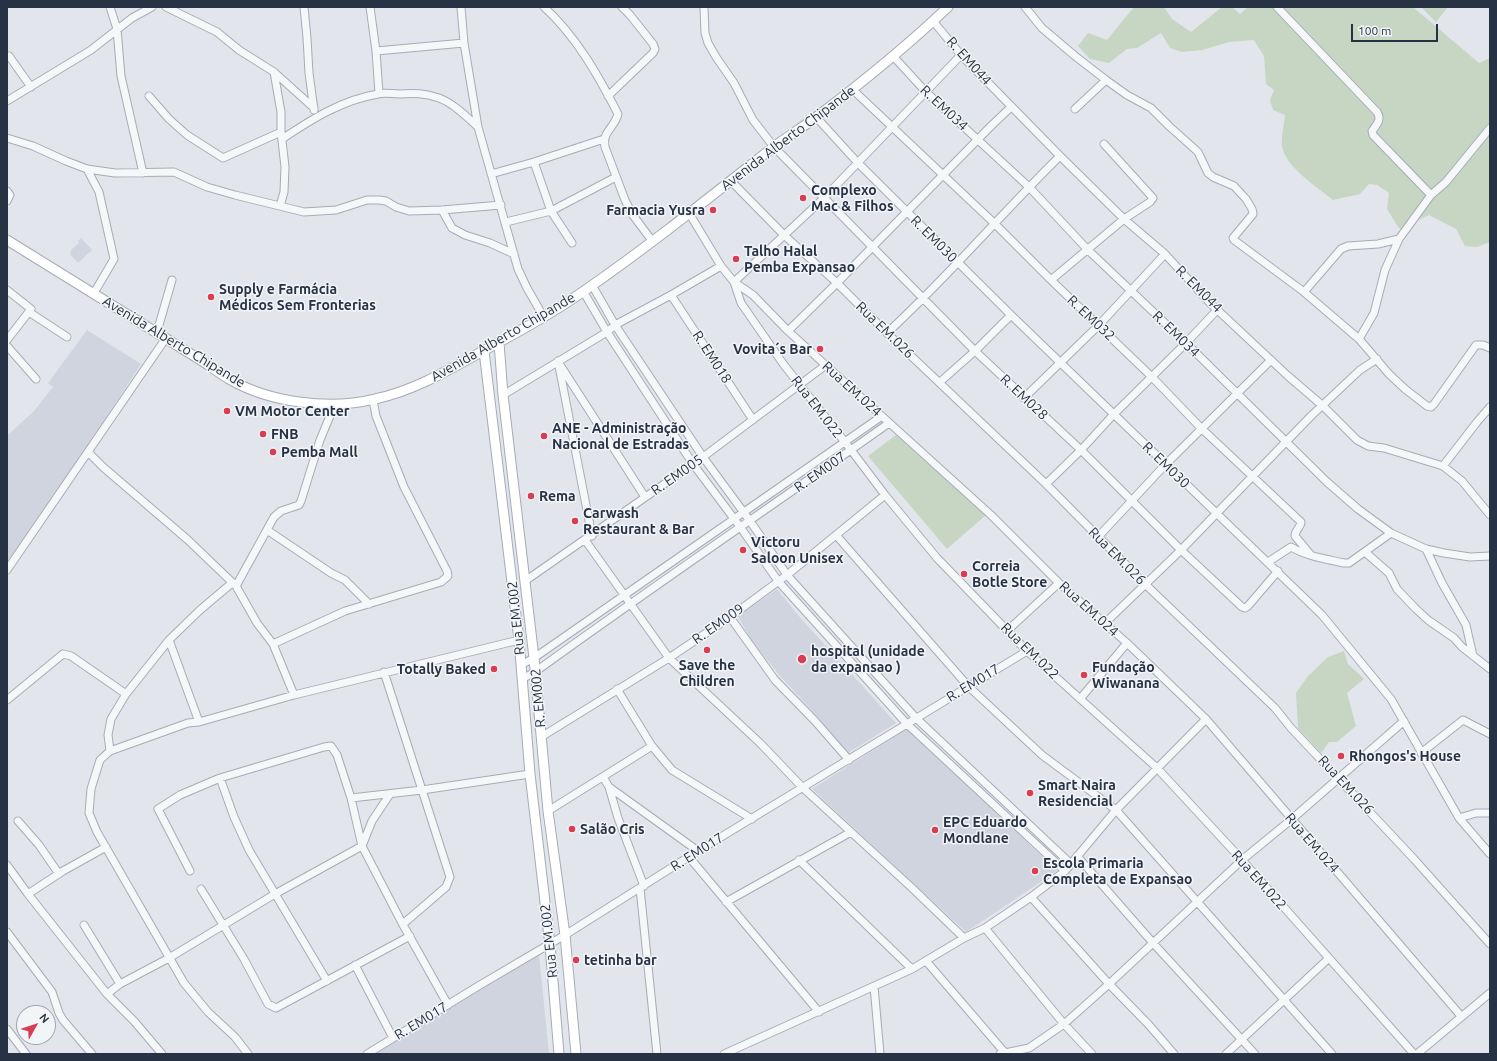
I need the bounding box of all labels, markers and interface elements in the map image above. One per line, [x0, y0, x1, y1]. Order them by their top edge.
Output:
scale bar [1353, 16, 1440, 42]
text: 100 m [1358, 24, 1391, 37]
street label: R. EM044 [943, 33, 995, 89]
street label: Avenida Alberto Chipande [718, 82, 858, 194]
street label: R. EM034 [917, 82, 971, 134]
place label: Complexo Mac & Filhos [811, 182, 893, 214]
marker: Complexo Mac & Filhos [798, 193, 808, 203]
place label: Farmacia Yusra [606, 202, 705, 218]
marker: Farmacia Yusra [708, 205, 718, 215]
street label: R. EM030 [907, 212, 961, 266]
place label: Talho Halal Pemba Expansao [744, 243, 855, 276]
marker: Talho Halal Pemba Expansao [731, 254, 741, 264]
street label: R. EM044 [1172, 262, 1226, 316]
place label: Supply e Farmácia Médicos Sem Fronterias [219, 281, 376, 314]
street label: Avenida Alberto Chipande [428, 289, 578, 385]
marker: Supply e Farmácia Médicos Sem Fronterias [206, 292, 216, 302]
street label: R. EM032 [1064, 292, 1118, 344]
street label: Avenida Alberto Chipande [100, 293, 248, 391]
street label: Rua EM.026 [852, 298, 918, 362]
street label: R. EM034 [1149, 307, 1203, 361]
street label: R. EM018 [689, 328, 735, 386]
place label: Vovita´s Bar [733, 341, 812, 357]
marker: Vovita´s Bar [815, 344, 825, 354]
street label: Rua EM.024 [819, 358, 885, 420]
street label: R. EM028 [997, 371, 1051, 423]
street label: Rua EM.022 [788, 373, 846, 441]
place label: VM Motor Center [235, 403, 349, 419]
marker: VM Motor Center [222, 406, 232, 416]
place label: ANE - Administração Nacional de Estradas [552, 420, 689, 452]
place label: FNB [271, 426, 299, 442]
marker: FNB [258, 429, 268, 439]
marker: ANE - Administração Nacional de Estradas [539, 431, 549, 441]
street label: R. EM030 [1139, 438, 1193, 492]
place label: Pemba Mall [281, 444, 358, 460]
marker: Pemba Mall [268, 447, 278, 457]
street label: R. EM007 [791, 448, 849, 496]
street label: R. EM005 [648, 451, 706, 499]
place label: Rema [539, 488, 576, 504]
marker: Rema [526, 491, 536, 501]
place label: Carwash Restaurant & Bar [583, 505, 695, 538]
marker: Carwash Restaurant & Bar [570, 516, 580, 526]
street label: Rua EM.026 [1085, 524, 1149, 588]
place label: Victoru Saloon Unisex [751, 534, 843, 566]
marker: Victoru Saloon Unisex [738, 545, 748, 555]
place label: Correia Botle Store [972, 558, 1047, 590]
marker: Correia Botle Store [959, 569, 969, 579]
street label: Rua EM.024 [1056, 578, 1122, 640]
street label: Rua EM.002 [504, 580, 528, 656]
street label: R. EM009 [689, 600, 747, 648]
street label: Rua EM.022 [997, 619, 1063, 683]
place label: hospital (unidade da expansao ) [811, 643, 925, 676]
marker: Save the Children [702, 645, 712, 655]
marker: hospital (unidade da expansao ) [796, 653, 808, 665]
place label: Save the Children [679, 657, 735, 690]
place label: Fundação Wiwanana [1092, 659, 1160, 692]
place label: Totally Baked [397, 661, 486, 677]
street label: R. EM017 [943, 661, 1003, 705]
marker: Totally Baked [489, 664, 499, 674]
street label: R. EM002 [527, 668, 549, 728]
marker: Fundação Wiwanana [1079, 670, 1089, 680]
place label: Rhongos's House [1349, 748, 1461, 764]
marker: Rhongos's House [1336, 751, 1346, 761]
street label: Rua EM.026 [1315, 752, 1377, 818]
place label: Smart Naira Residencial [1038, 777, 1116, 810]
marker: Smart Naira Residencial [1025, 788, 1035, 798]
street label: Rua EM.024 [1281, 809, 1343, 877]
place label: EPC Eduardo Mondlane [943, 814, 1027, 846]
place label: Salão Cris [580, 821, 645, 837]
marker: Salão Cris [567, 824, 577, 834]
marker: EPC Eduardo Mondlane [930, 825, 940, 835]
street label: R. EM017 [667, 829, 727, 875]
street label: Rua EM.022 [1228, 847, 1290, 913]
place label: Escola Primaria Completa de Expansao [1043, 855, 1192, 888]
marker: Escola Primaria Completa de Expansao [1030, 866, 1040, 876]
street label: Rua EM.002 [537, 903, 561, 979]
place label: tetinha bar [584, 952, 657, 968]
marker: tetinha bar [571, 955, 581, 965]
street label: R. EM017 [391, 999, 451, 1043]
north arrow [16, 1005, 56, 1045]
text: N [37, 1011, 52, 1025]

